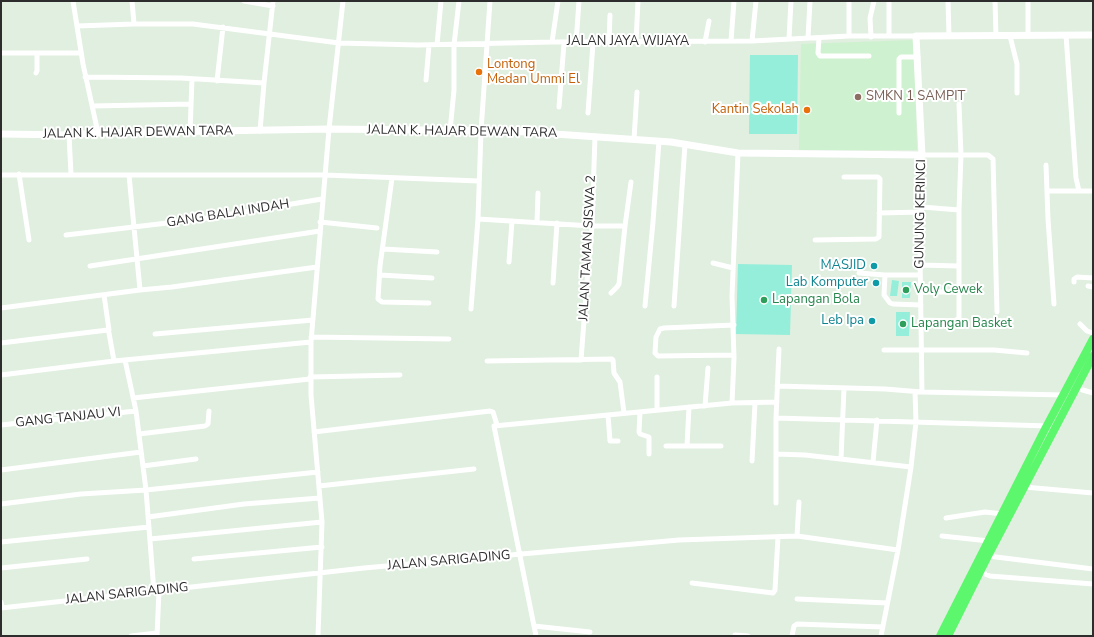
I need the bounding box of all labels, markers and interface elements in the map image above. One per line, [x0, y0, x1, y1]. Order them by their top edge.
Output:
street label: JALAN JAYA WIJAYA [567, 34, 689, 50]
place label: Lontong Medan Ummi El [487, 57, 580, 88]
marker: Lontong Medan Ummi El [474, 67, 484, 77]
place label: SMKN 1 SAMPIT [866, 89, 965, 105]
marker: SMKN 1 SAMPIT [853, 92, 863, 102]
place label: Kantin Sekolah [712, 102, 799, 118]
marker: Kantin Sekolah [802, 105, 812, 115]
street label: JALAN K. HAJAR DEWAN TARA [367, 123, 557, 141]
street label: JALAN K. HAJAR DEWAN TARA [43, 124, 233, 142]
street label: GUNUNG KERINCI [912, 159, 930, 269]
street label: JALAN TAMAN SISWA 2 [576, 175, 600, 321]
street label: GANG BALAI INDAH [165, 197, 291, 231]
place label: MASJID [820, 258, 866, 274]
marker: MASJID [869, 261, 879, 271]
place label: Lab Komputer [786, 275, 868, 291]
marker: Lab Komputer [871, 278, 881, 288]
place label: Voly Cewek [914, 282, 983, 298]
marker: Voly Cewek [901, 285, 911, 295]
place label: Lapangan Bola [772, 292, 860, 308]
marker: Lapangan Bola [759, 295, 769, 305]
place label: Leb Ipa [821, 313, 864, 329]
marker: Leb Ipa [867, 316, 877, 326]
place label: Lapangan Basket [911, 316, 1012, 332]
marker: Lapangan Basket [898, 319, 908, 329]
street label: GANG TANJAU VI [14, 405, 122, 431]
street label: JALAN SARIGADING [387, 548, 511, 574]
street label: JALAN SARIGADING [65, 580, 189, 608]

